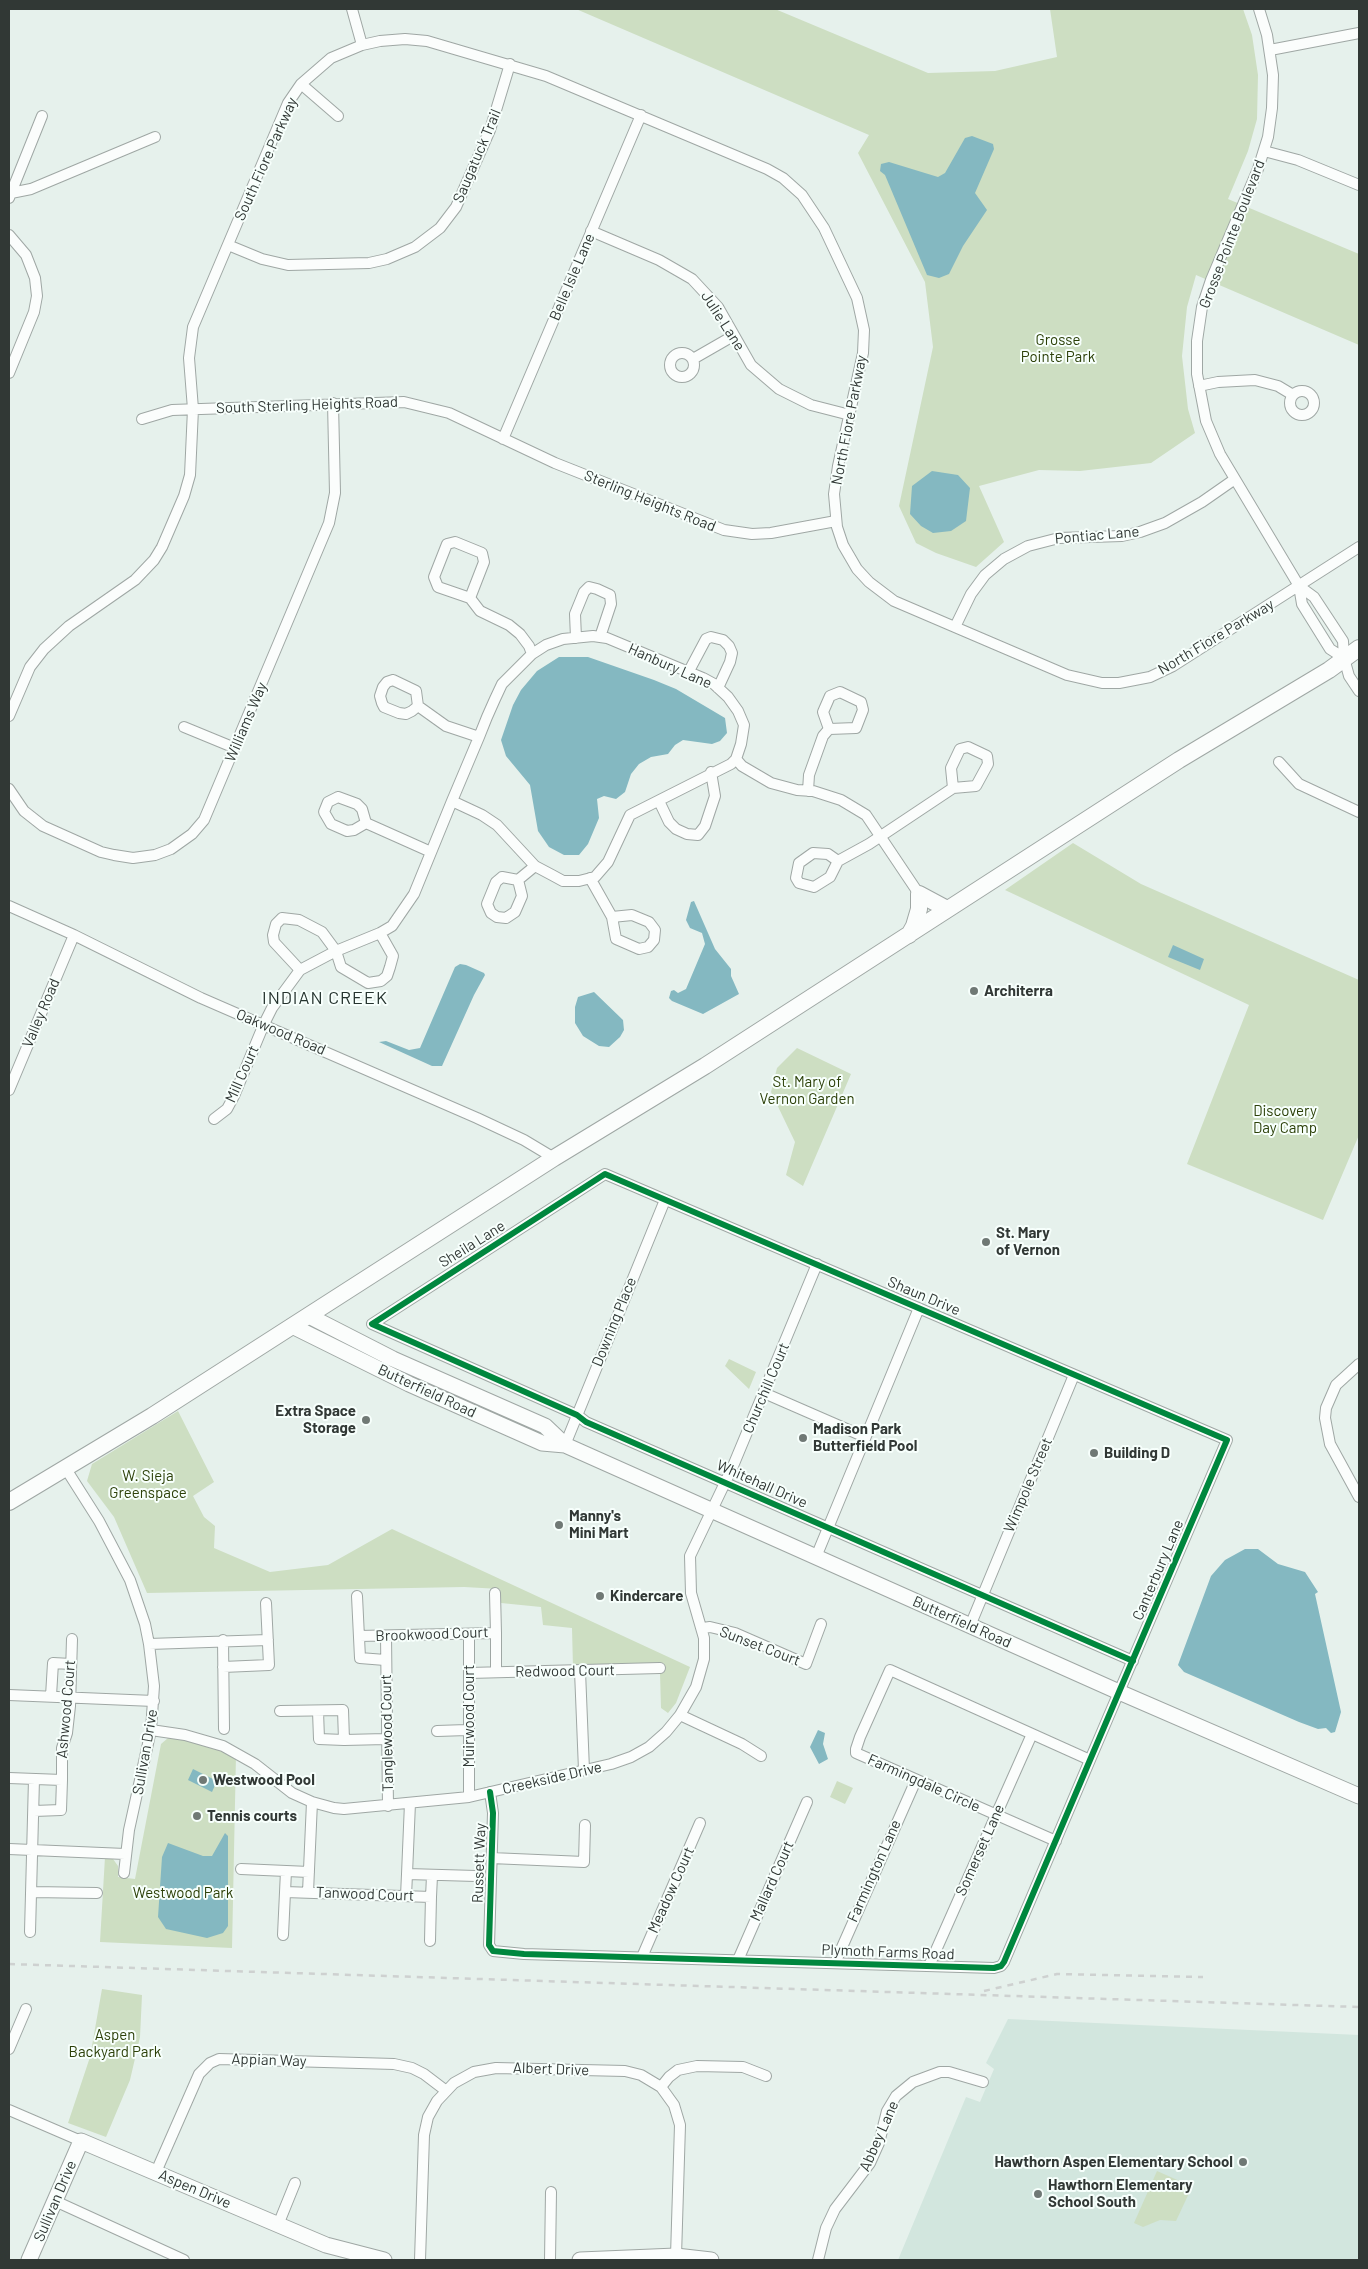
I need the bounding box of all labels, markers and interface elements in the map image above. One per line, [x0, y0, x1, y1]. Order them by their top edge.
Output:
street label: South Fiore Parkway [231, 95, 301, 223]
street label: Saugatuck Trail [449, 106, 505, 206]
street label: Grosse Pointe Boulevard [1195, 157, 1269, 311]
street label: Belle Isle Lane [546, 231, 598, 323]
street label: Julie Lane [697, 288, 749, 354]
park label: Grosse Pointe Park [1021, 331, 1095, 366]
street label: North Fiore Parkway [828, 353, 870, 487]
street label: South Sterling Heights Road [216, 393, 398, 417]
street label: Sterling Heights Road [582, 466, 718, 536]
street label: Pontiac Lane [1054, 522, 1140, 548]
street label: North Fiore Parkway [1155, 595, 1277, 679]
street label: Hanbury Lane [625, 640, 715, 692]
street label: Williams Way [221, 679, 271, 765]
street label: Valley Road [18, 976, 64, 1050]
place label: Architerra [984, 982, 1053, 1000]
marker: Architerra [968, 985, 980, 997]
district label: INDIAN CREEK [261, 987, 389, 1009]
street label: Oakwood Road [233, 1005, 329, 1059]
street label: Mill Court [221, 1043, 263, 1105]
park label: St. Mary of Vernon Garden [759, 1073, 855, 1108]
park label: Discovery Day Camp [1253, 1102, 1317, 1137]
street label: Sheila Lane [435, 1217, 509, 1271]
place label: St. Mary of Vernon [996, 1224, 1060, 1259]
marker: St. Mary of Vernon [980, 1236, 992, 1248]
street label: Shaun Drive [885, 1273, 963, 1319]
street label: Downing Place [588, 1275, 640, 1369]
street label: Churchill Court [739, 1340, 793, 1436]
street label: Butterfield Road [375, 1360, 479, 1422]
place label: Extra Space Storage [275, 1402, 356, 1437]
marker: Extra Space Storage [360, 1414, 372, 1426]
place label: Madison Park Butterfield Pool [813, 1420, 917, 1455]
marker: Madison Park Butterfield Pool [797, 1432, 809, 1444]
street label: Wimpole Street [1000, 1435, 1056, 1535]
place label: Building D [1104, 1444, 1170, 1462]
marker: Building D [1088, 1447, 1100, 1459]
street label: Whitehall Drive [714, 1456, 810, 1512]
park label: W. Sieja Greenspace [109, 1467, 187, 1502]
place label: Manny's Mini Mart [569, 1507, 629, 1542]
street label: Canterbury Lane [1129, 1517, 1187, 1623]
marker: Manny's Mini Mart [553, 1519, 565, 1531]
place label: Kindercare [610, 1587, 683, 1605]
marker: Kindercare [594, 1590, 606, 1602]
street label: Butterfield Road [910, 1592, 1014, 1652]
street label: Sunset Court [717, 1622, 803, 1670]
street label: Brookwood Court [375, 1623, 489, 1645]
street label: Ashwood Court [53, 1659, 79, 1759]
street label: Redwood Court [515, 1661, 615, 1681]
street label: Muirwood Court [460, 1664, 478, 1768]
street label: Tanglewood Court [377, 1674, 397, 1792]
street label: Sullivan Drive [129, 1708, 161, 1796]
street label: Farmingdale Circle [865, 1750, 983, 1816]
street label: Creekside Drive [500, 1758, 604, 1798]
place label: Westwood Pool [213, 1771, 315, 1789]
marker: Westwood Pool [197, 1774, 209, 1786]
street label: Somerset Lane [952, 1801, 1008, 1899]
place label: Tennis courts [207, 1807, 297, 1825]
marker: Tennis courts [191, 1810, 203, 1822]
street label: Farmington Lane [843, 1817, 905, 1925]
street label: Russett Way [469, 1823, 489, 1903]
street label: Mallard Court [746, 1838, 798, 1924]
street label: Meadow Court [644, 1844, 698, 1936]
street label: Tanwood Court [315, 1883, 415, 1905]
park label: Westwood Park [133, 1884, 233, 1902]
street label: Plymoth Farms Road [821, 1941, 955, 1963]
park label: Aspen Backyard Park [69, 2026, 161, 2061]
street label: Appian Way [231, 2050, 307, 2070]
street label: Albert Drive [513, 2059, 589, 2079]
street label: Abbey Lane [855, 2098, 903, 2174]
place label: Hawthorn Aspen Elementary School [994, 2153, 1233, 2171]
marker: Hawthorn Aspen Elementary School [1237, 2156, 1249, 2168]
street label: Sullivan Drive [30, 2158, 80, 2244]
street label: Aspen Drive [156, 2166, 234, 2212]
place label: Hawthorn Elementary School South [1048, 2176, 1193, 2211]
marker: Hawthorn Elementary School South [1032, 2188, 1044, 2200]

